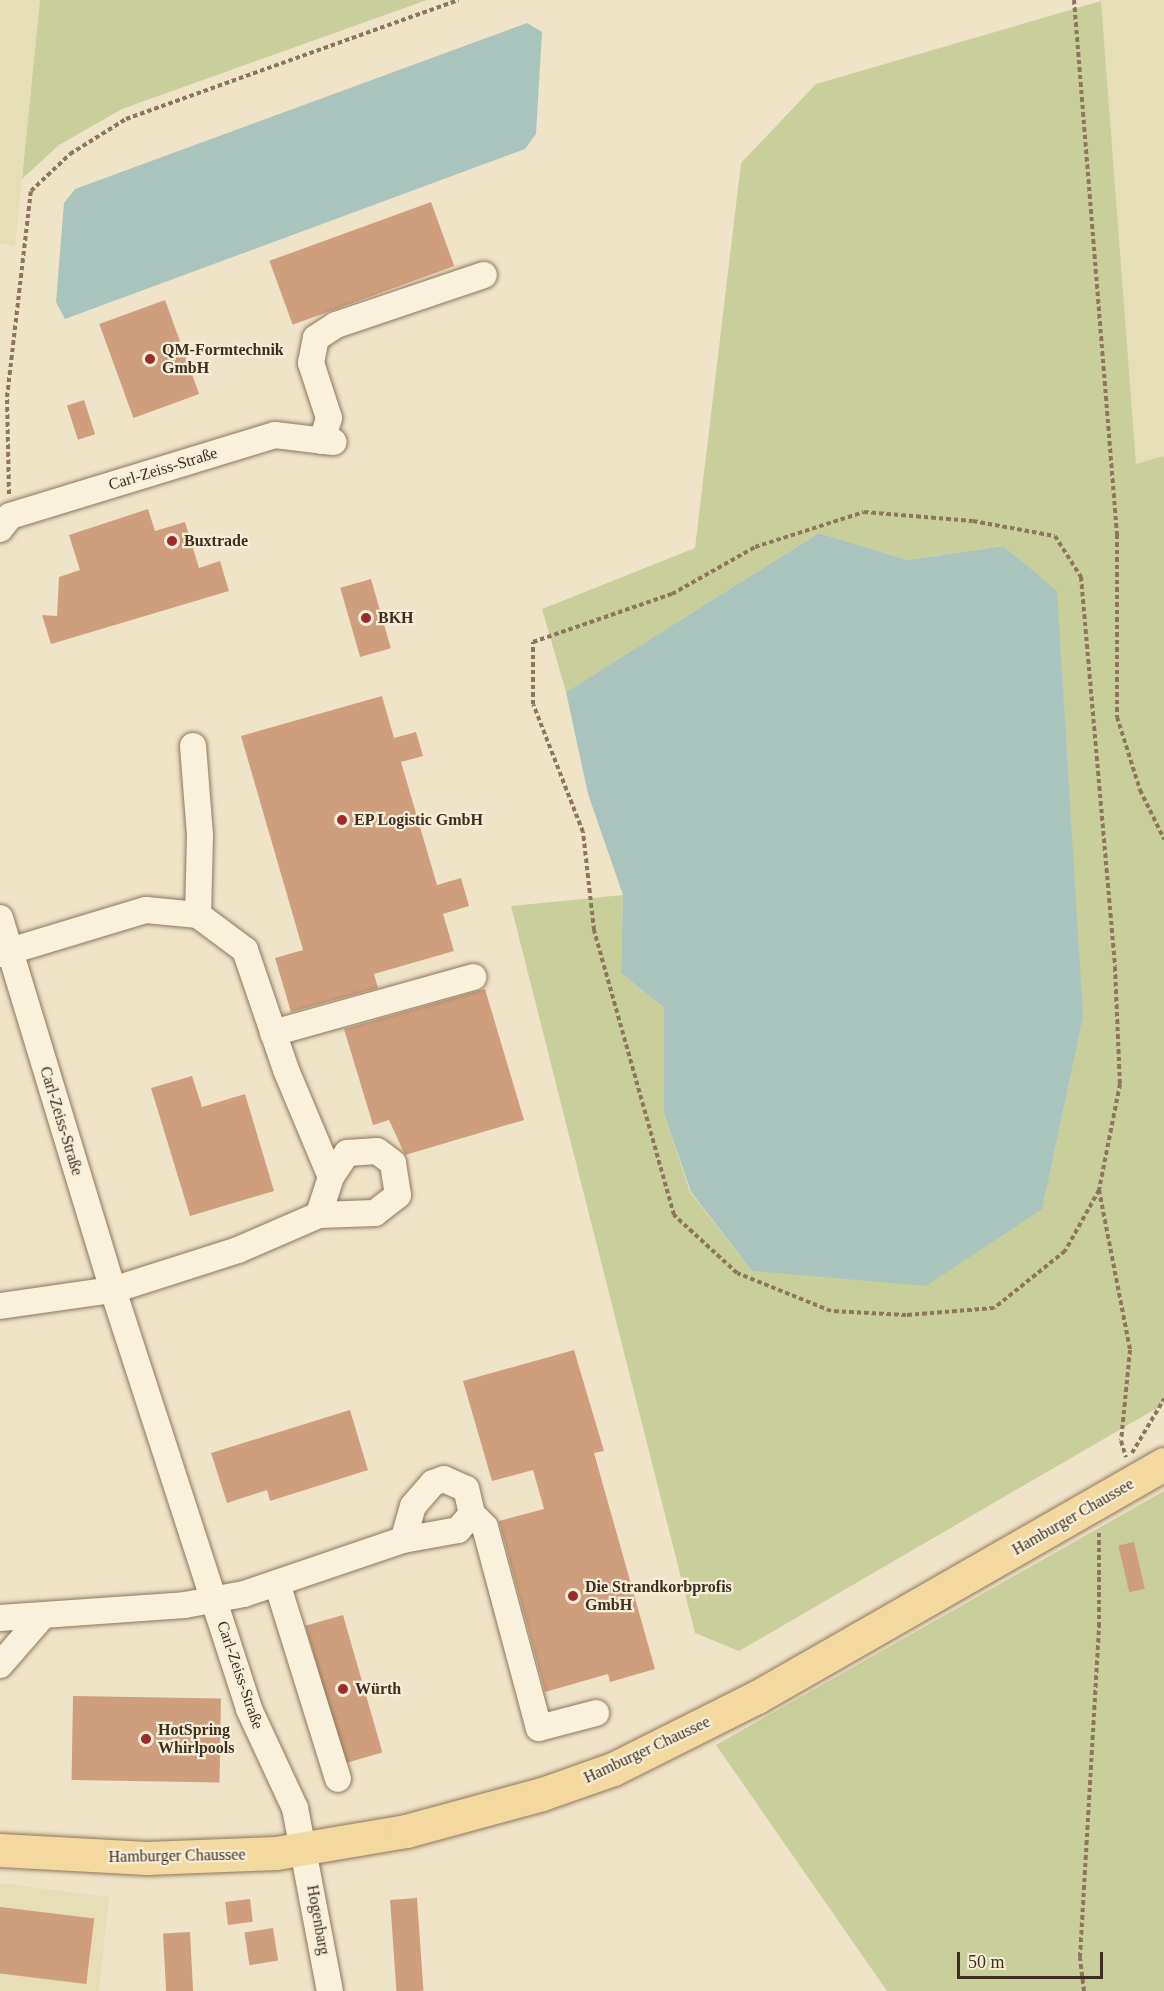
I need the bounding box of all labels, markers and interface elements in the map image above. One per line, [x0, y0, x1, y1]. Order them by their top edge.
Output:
place label: QM-Formtechnik GmbH [162, 340, 284, 378]
marker: QM-Formtechnik GmbH [143, 352, 157, 366]
street label: Carl-Zeiss-Straße [106, 443, 220, 495]
place label: Buxtrade [184, 531, 248, 551]
marker: Buxtrade [165, 534, 179, 548]
place label: BKH [378, 608, 414, 628]
marker: BKH [359, 611, 373, 625]
place label: EP Logistic GmbH [354, 810, 484, 830]
marker: EP Logistic GmbH [335, 813, 349, 827]
street label: Carl-Zeiss-Straße [35, 1064, 87, 1178]
street label: Hamburger Chaussee [1009, 1474, 1137, 1560]
place label: Die Strandkorbprofis GmbH [585, 1577, 732, 1615]
marker: Die Strandkorbprofis GmbH [566, 1589, 580, 1603]
street label: Carl-Zeiss-Straße [213, 1619, 267, 1731]
place label: Würth [355, 1679, 401, 1699]
marker: Würth [336, 1682, 350, 1696]
street label: Hamburger Chaussee [581, 1712, 713, 1788]
place label: HotSpring Whirlpools [158, 1720, 234, 1758]
marker: HotSpring Whirlpools [139, 1732, 153, 1746]
street label: Hamburger Chaussee [108, 1845, 246, 1867]
street label: Hogenbarg [302, 1883, 334, 1957]
scale bar [960, 1940, 1106, 1978]
text: 50 m [968, 1952, 1005, 1972]

